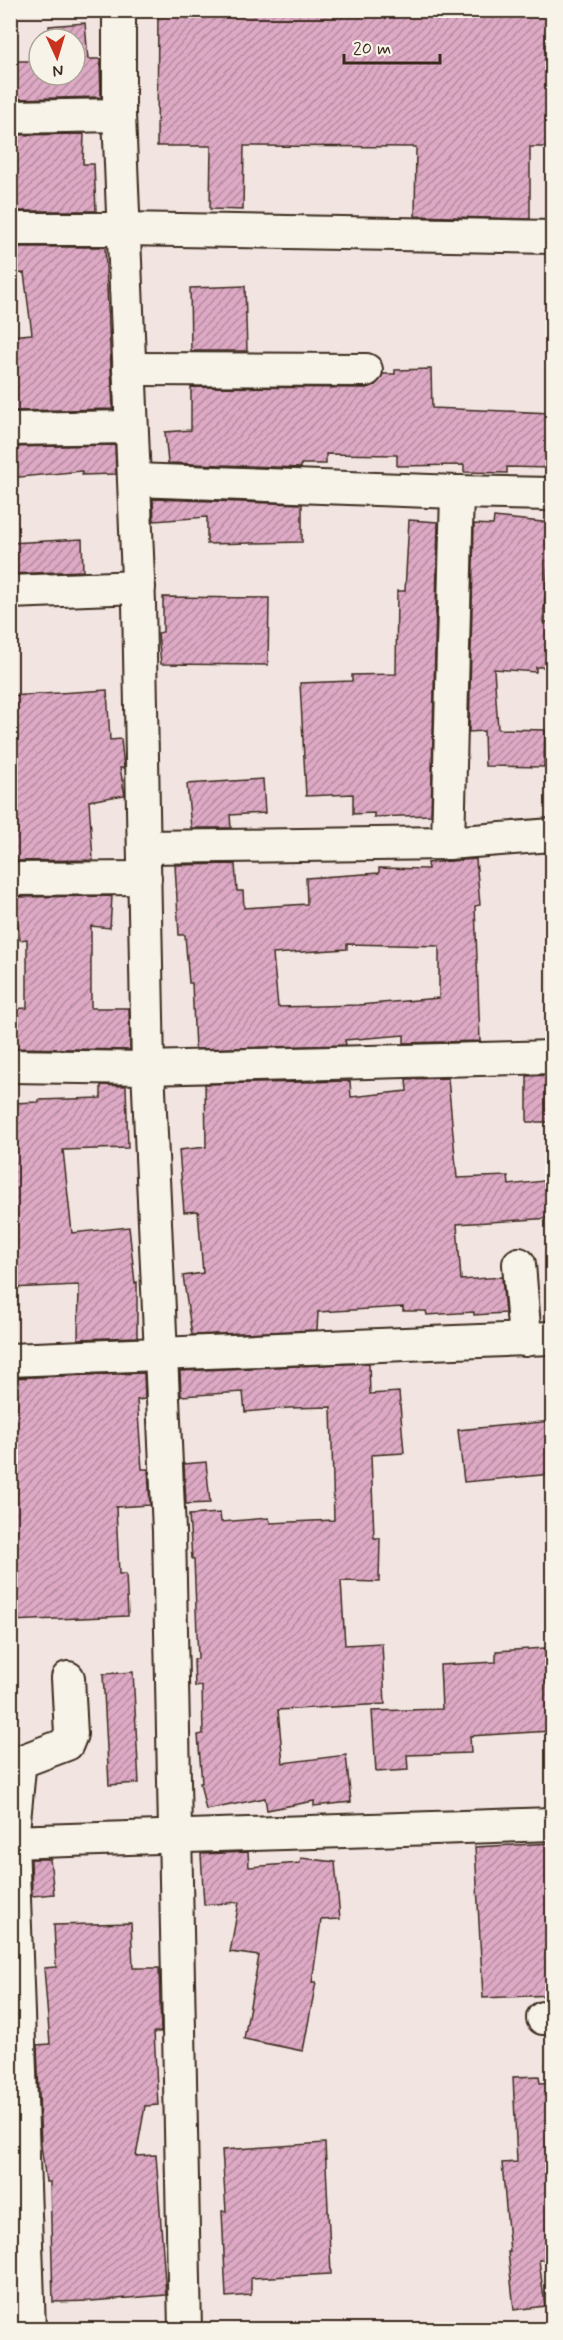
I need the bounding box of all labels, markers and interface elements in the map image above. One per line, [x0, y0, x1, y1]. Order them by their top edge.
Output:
north arrow [27, 27, 87, 87]
scale bar [344, 27, 440, 65]
text: 20 m [353, 37, 391, 61]
text: N [52, 60, 64, 81]

